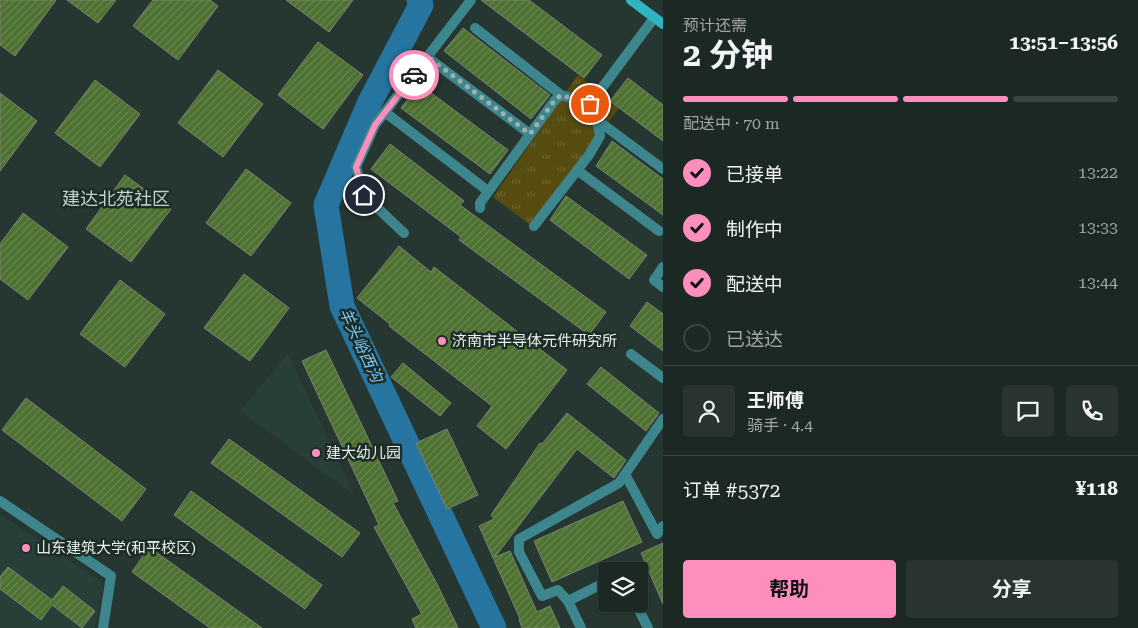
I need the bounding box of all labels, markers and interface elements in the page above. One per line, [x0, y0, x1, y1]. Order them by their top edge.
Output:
text: 预计还需 [683, 16, 747, 35]
text: 13:51–13:56 [1009, 31, 1118, 54]
text: 2 分钟 [683, 36, 773, 74]
courier [389, 50, 439, 100]
icon: car [400, 61, 428, 89]
pin [569, 83, 611, 125]
icon: bag [576, 90, 604, 118]
text: 配送中 · 70 m [683, 114, 780, 133]
icon: check [683, 159, 711, 187]
text: 已接单 [726, 163, 783, 186]
text: 13:22 [1078, 163, 1118, 182]
pin [343, 174, 385, 216]
icon: home [350, 181, 378, 209]
district label: 建达北苑社区 [62, 188, 170, 209]
icon: check [683, 214, 711, 242]
text: 制作中 [726, 218, 783, 241]
text: 13:33 [1078, 218, 1118, 237]
icon: check [683, 269, 711, 297]
text: 配送中 [726, 273, 783, 296]
text: 13:44 [1078, 273, 1118, 292]
water label: 羊头峪西沟 [335, 305, 387, 387]
text: 已送达 [726, 328, 783, 351]
place label: 济南市半导体元件研究所 [452, 332, 617, 350]
marker: 济南市半导体元件研究所 [436, 335, 448, 347]
button: person [683, 385, 735, 437]
button: chat [1002, 385, 1054, 437]
button: phone [1066, 385, 1118, 437]
text: 王师傅 [747, 389, 804, 412]
text: 骑手 · 4.4 [747, 416, 813, 435]
place label: 建大幼儿园 [326, 444, 401, 462]
marker: 建大幼儿园 [310, 447, 322, 459]
text: ¥118 [1075, 477, 1118, 500]
text: 订单 #5372 [683, 479, 780, 502]
place label: 山东建筑大学(和平校区) [36, 539, 196, 557]
marker: 山东建筑大学(和平校区) [20, 542, 32, 554]
button: 帮助 [683, 560, 896, 618]
button: 分享 [906, 560, 1118, 618]
map controls [598, 562, 648, 612]
button: layers [598, 562, 648, 612]

